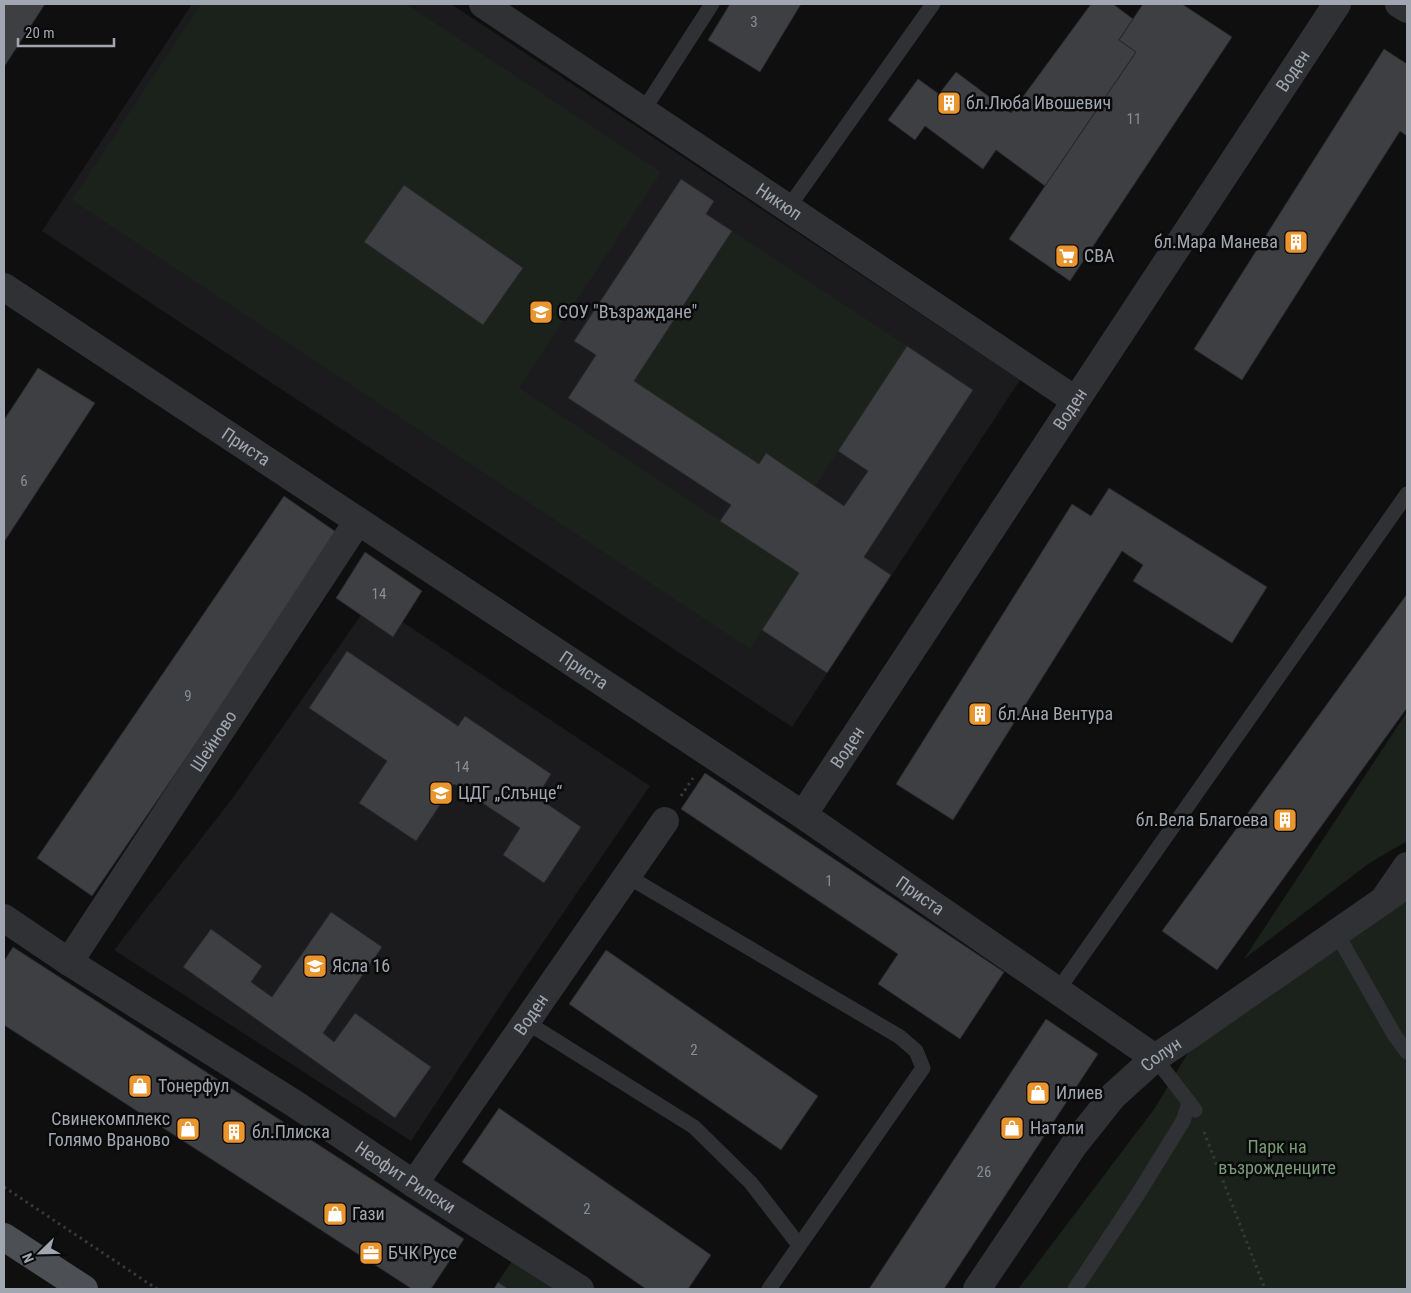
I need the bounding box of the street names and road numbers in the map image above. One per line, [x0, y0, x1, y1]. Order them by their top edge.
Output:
street label: Воден [1271, 46, 1314, 95]
street label: Никюп [752, 179, 806, 224]
street label: Воден [1049, 384, 1091, 434]
street label: Приста [218, 423, 274, 470]
street label: Приста [556, 646, 612, 693]
street label: Шейново [186, 706, 241, 775]
street label: Воден [826, 722, 868, 772]
street label: Приста [892, 872, 948, 919]
street label: Воден [509, 990, 552, 1039]
street label: Солун [1136, 1032, 1185, 1076]
street label: Неофит Рилски [352, 1137, 460, 1218]

